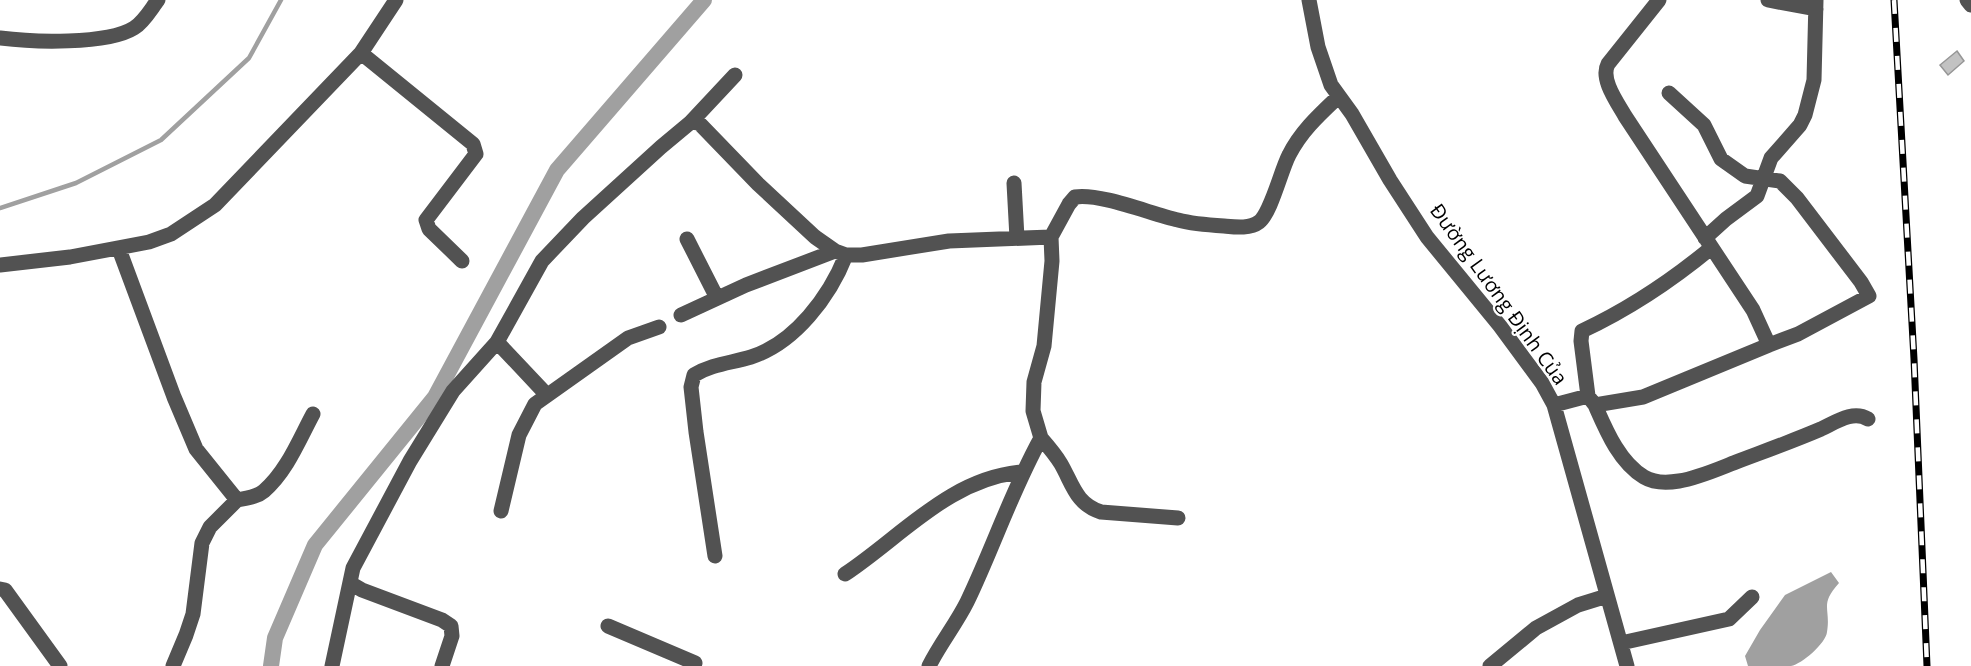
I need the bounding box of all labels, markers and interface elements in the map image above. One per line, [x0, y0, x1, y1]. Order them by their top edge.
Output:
street label: Đường Lương Định Của [1424, 198, 1574, 390]

